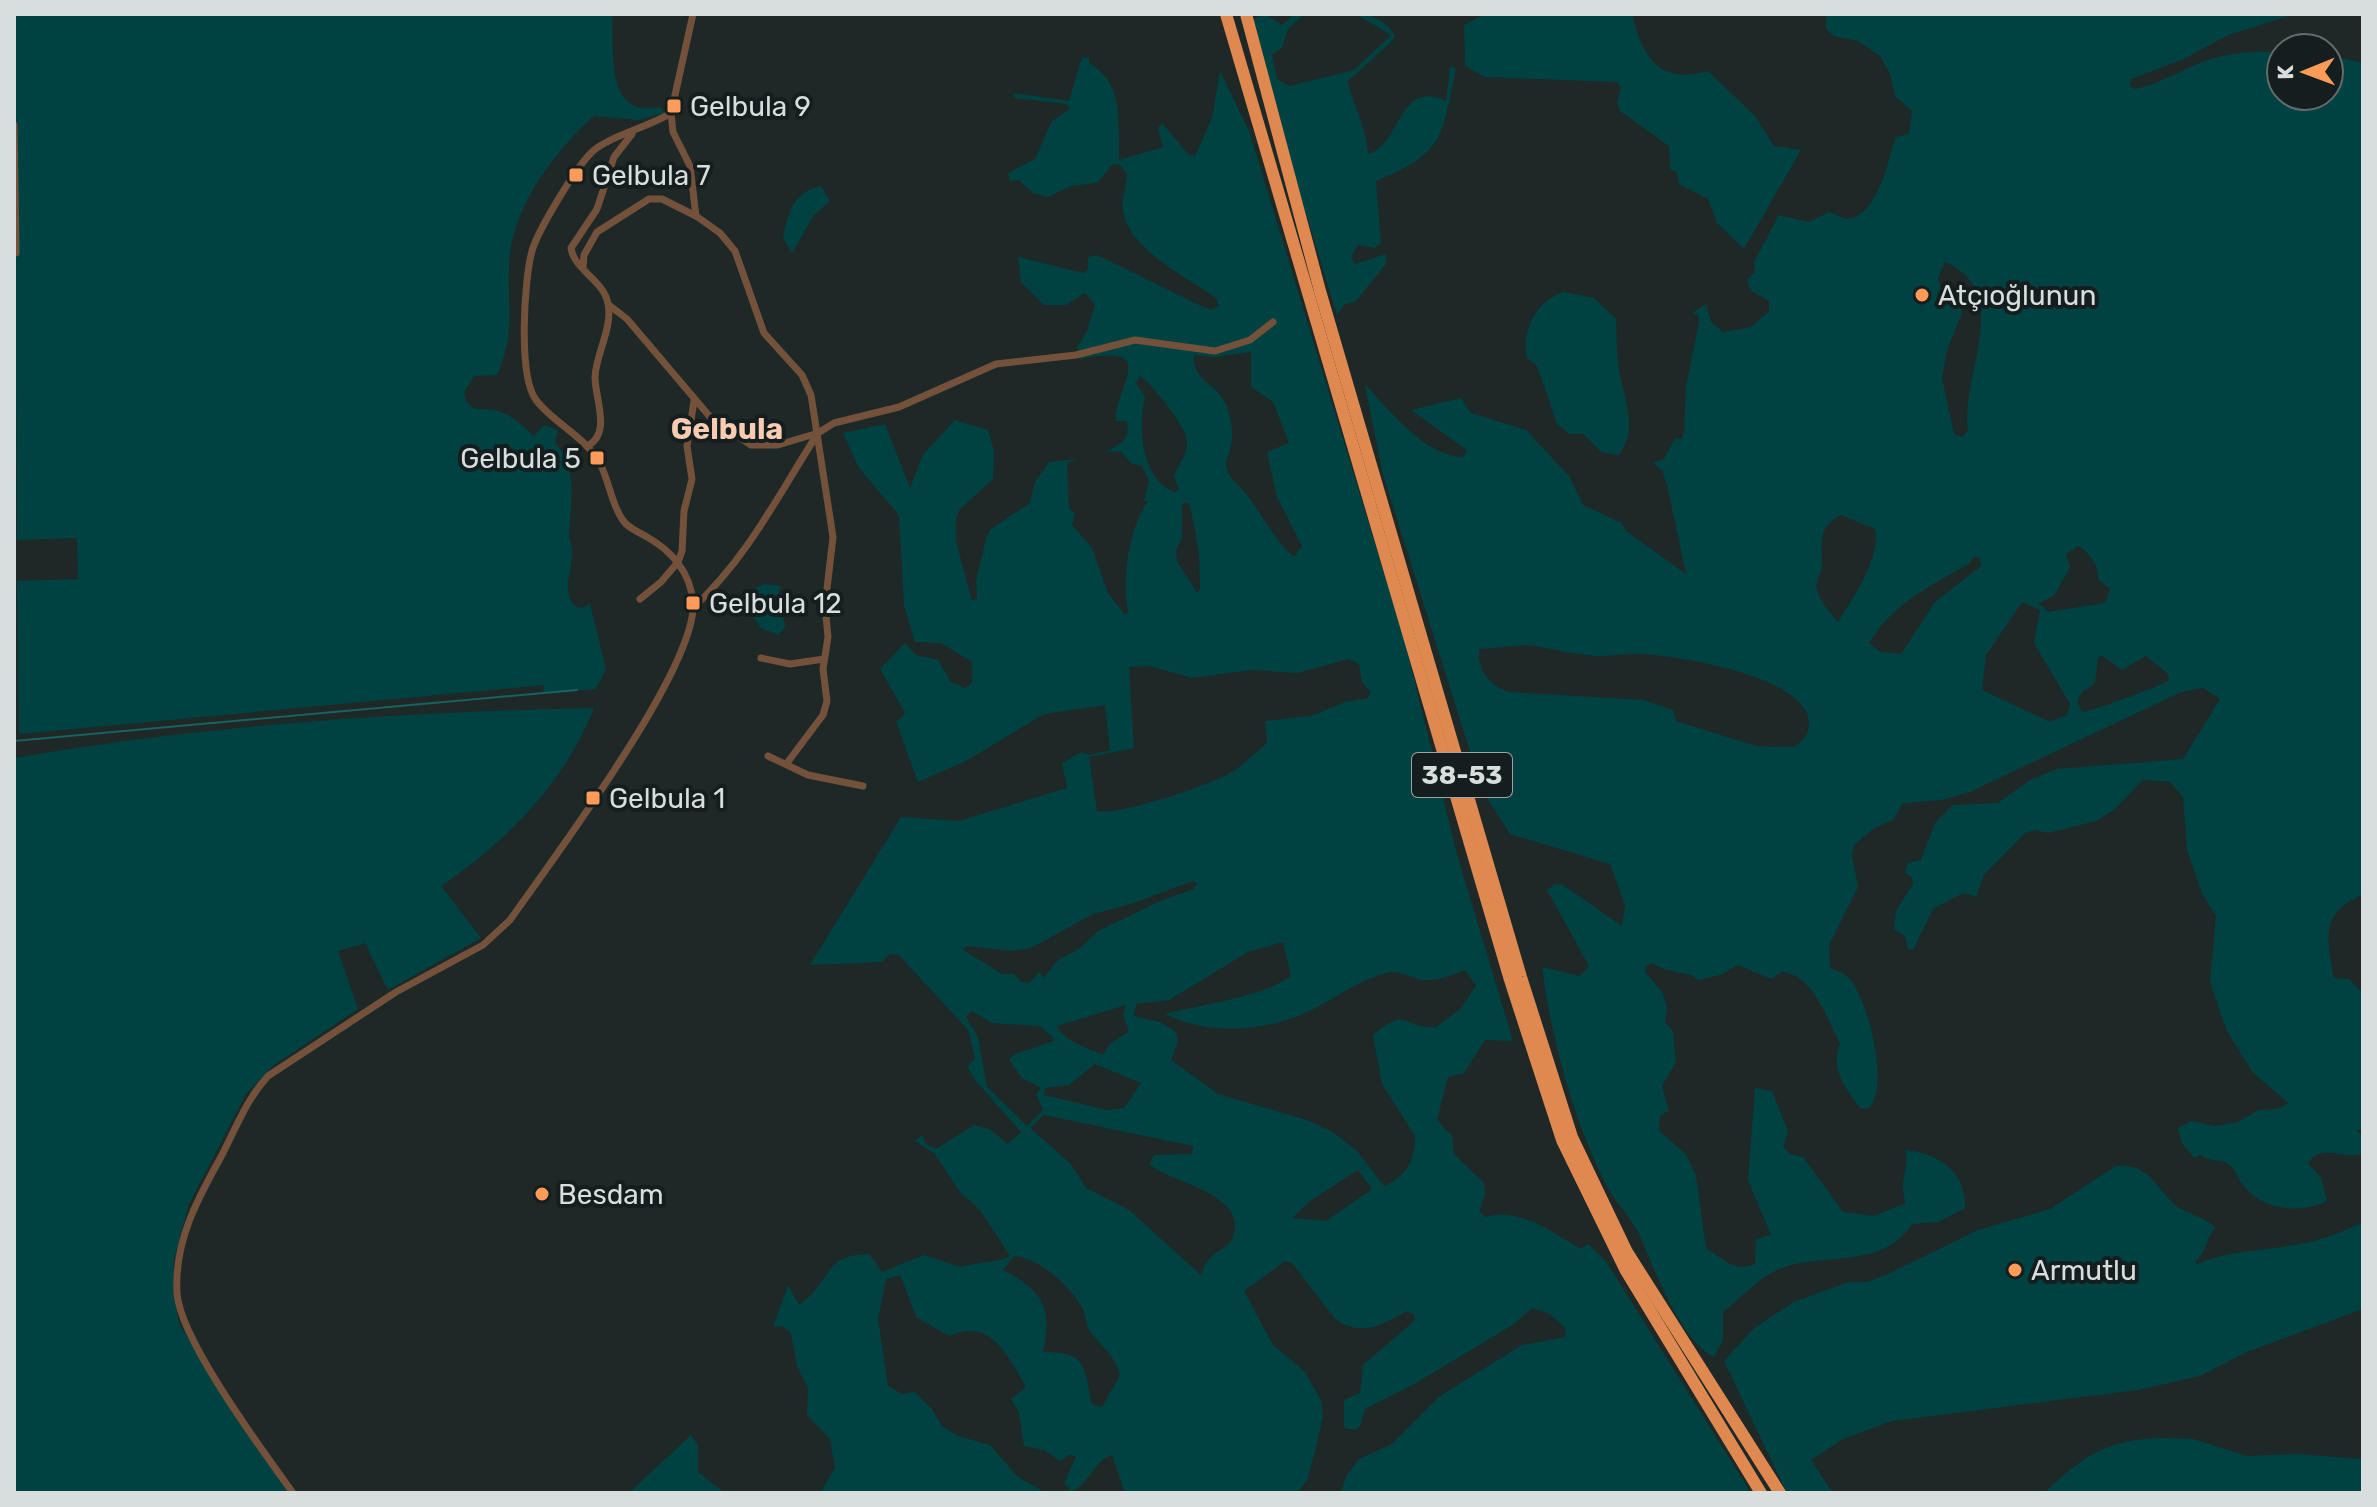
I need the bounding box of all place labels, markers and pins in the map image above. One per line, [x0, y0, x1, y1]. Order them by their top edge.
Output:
place label: Gelbula 9 [690, 90, 811, 123]
marker: Gelbula 9 [665, 97, 683, 115]
place label: Gelbula 7 [592, 159, 711, 192]
marker: Gelbula 7 [567, 166, 585, 184]
place label: Atçıoğlunun [1938, 279, 2096, 312]
marker: Atçıoğlunun [1913, 286, 1931, 304]
place label: Gelbula 5 [460, 442, 581, 475]
marker: Gelbula 5 [588, 449, 606, 467]
place label: Gelbula 12 [709, 587, 842, 620]
marker: Gelbula 12 [684, 594, 702, 612]
place label: Gelbula 1 [609, 782, 725, 815]
marker: Gelbula 1 [584, 789, 602, 807]
place label: Besdam [558, 1178, 664, 1211]
marker: Besdam [533, 1185, 551, 1203]
place label: Armutlu [2031, 1254, 2137, 1287]
marker: Armutlu [2006, 1261, 2024, 1279]

